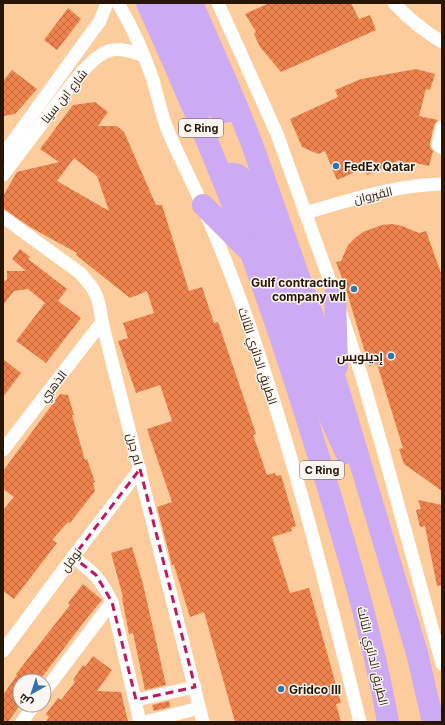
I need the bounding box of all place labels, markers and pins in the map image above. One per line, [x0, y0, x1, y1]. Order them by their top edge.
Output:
place label: FedEx Qatar [344, 159, 415, 174]
marker: FedEx Qatar [331, 161, 341, 171]
place label: Gulf contracting company wll [251, 275, 346, 304]
marker: Gulf contracting company wll [349, 284, 359, 294]
place label: إديلويس [337, 349, 383, 365]
marker: إديلويس [386, 351, 396, 361]
place label: Gridco III [289, 682, 341, 697]
marker: Gridco III [276, 684, 286, 694]

